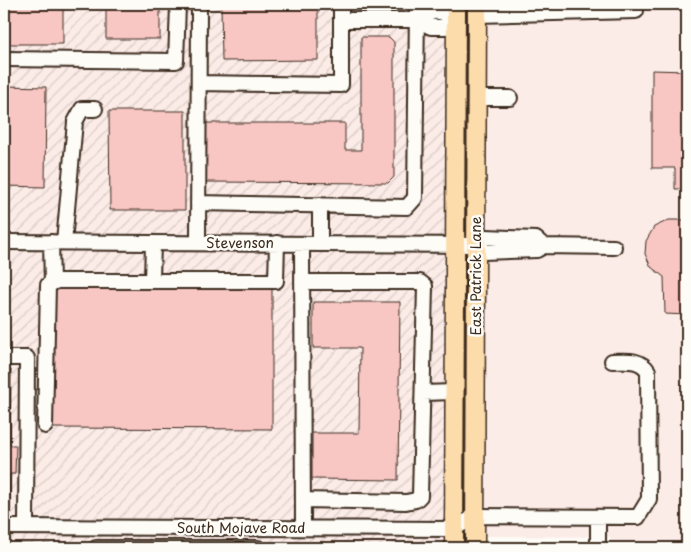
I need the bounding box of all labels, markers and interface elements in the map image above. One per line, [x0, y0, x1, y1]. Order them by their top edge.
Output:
street label: East Patrick Lane [465, 216, 486, 336]
street label: Stevenson [206, 232, 274, 253]
street label: South Mojave Road [177, 517, 305, 538]

